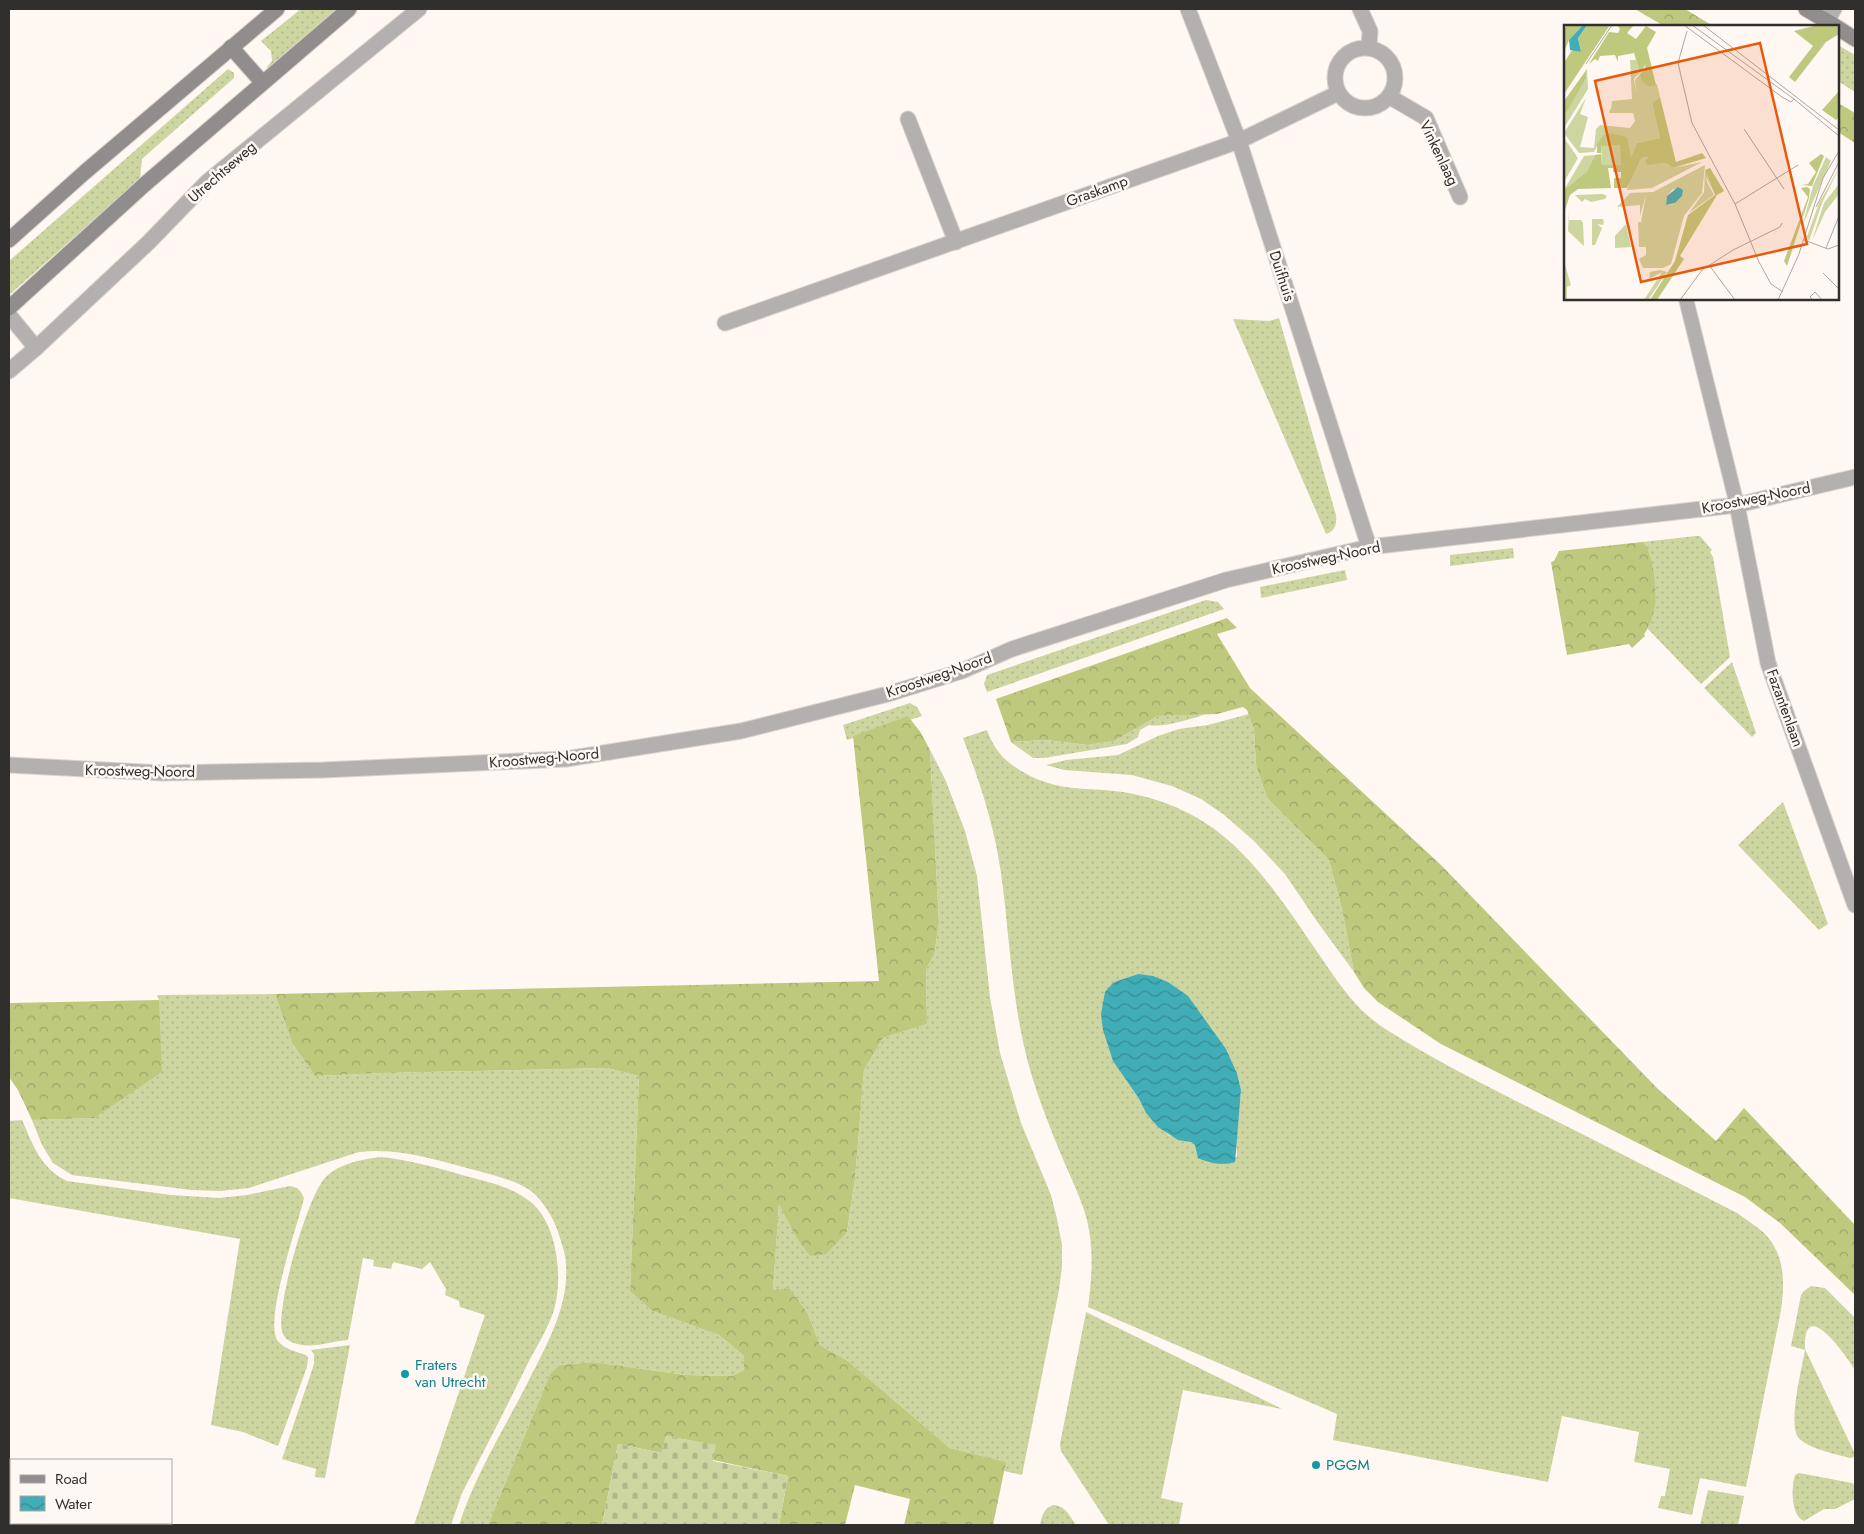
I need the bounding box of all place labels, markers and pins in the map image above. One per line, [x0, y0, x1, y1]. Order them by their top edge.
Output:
place label: Fraters van Utrecht [415, 1354, 486, 1393]
marker: Fraters van Utrecht [399, 1368, 411, 1380]
place label: PGGM [1326, 1454, 1370, 1476]
marker: PGGM [1310, 1459, 1322, 1471]

